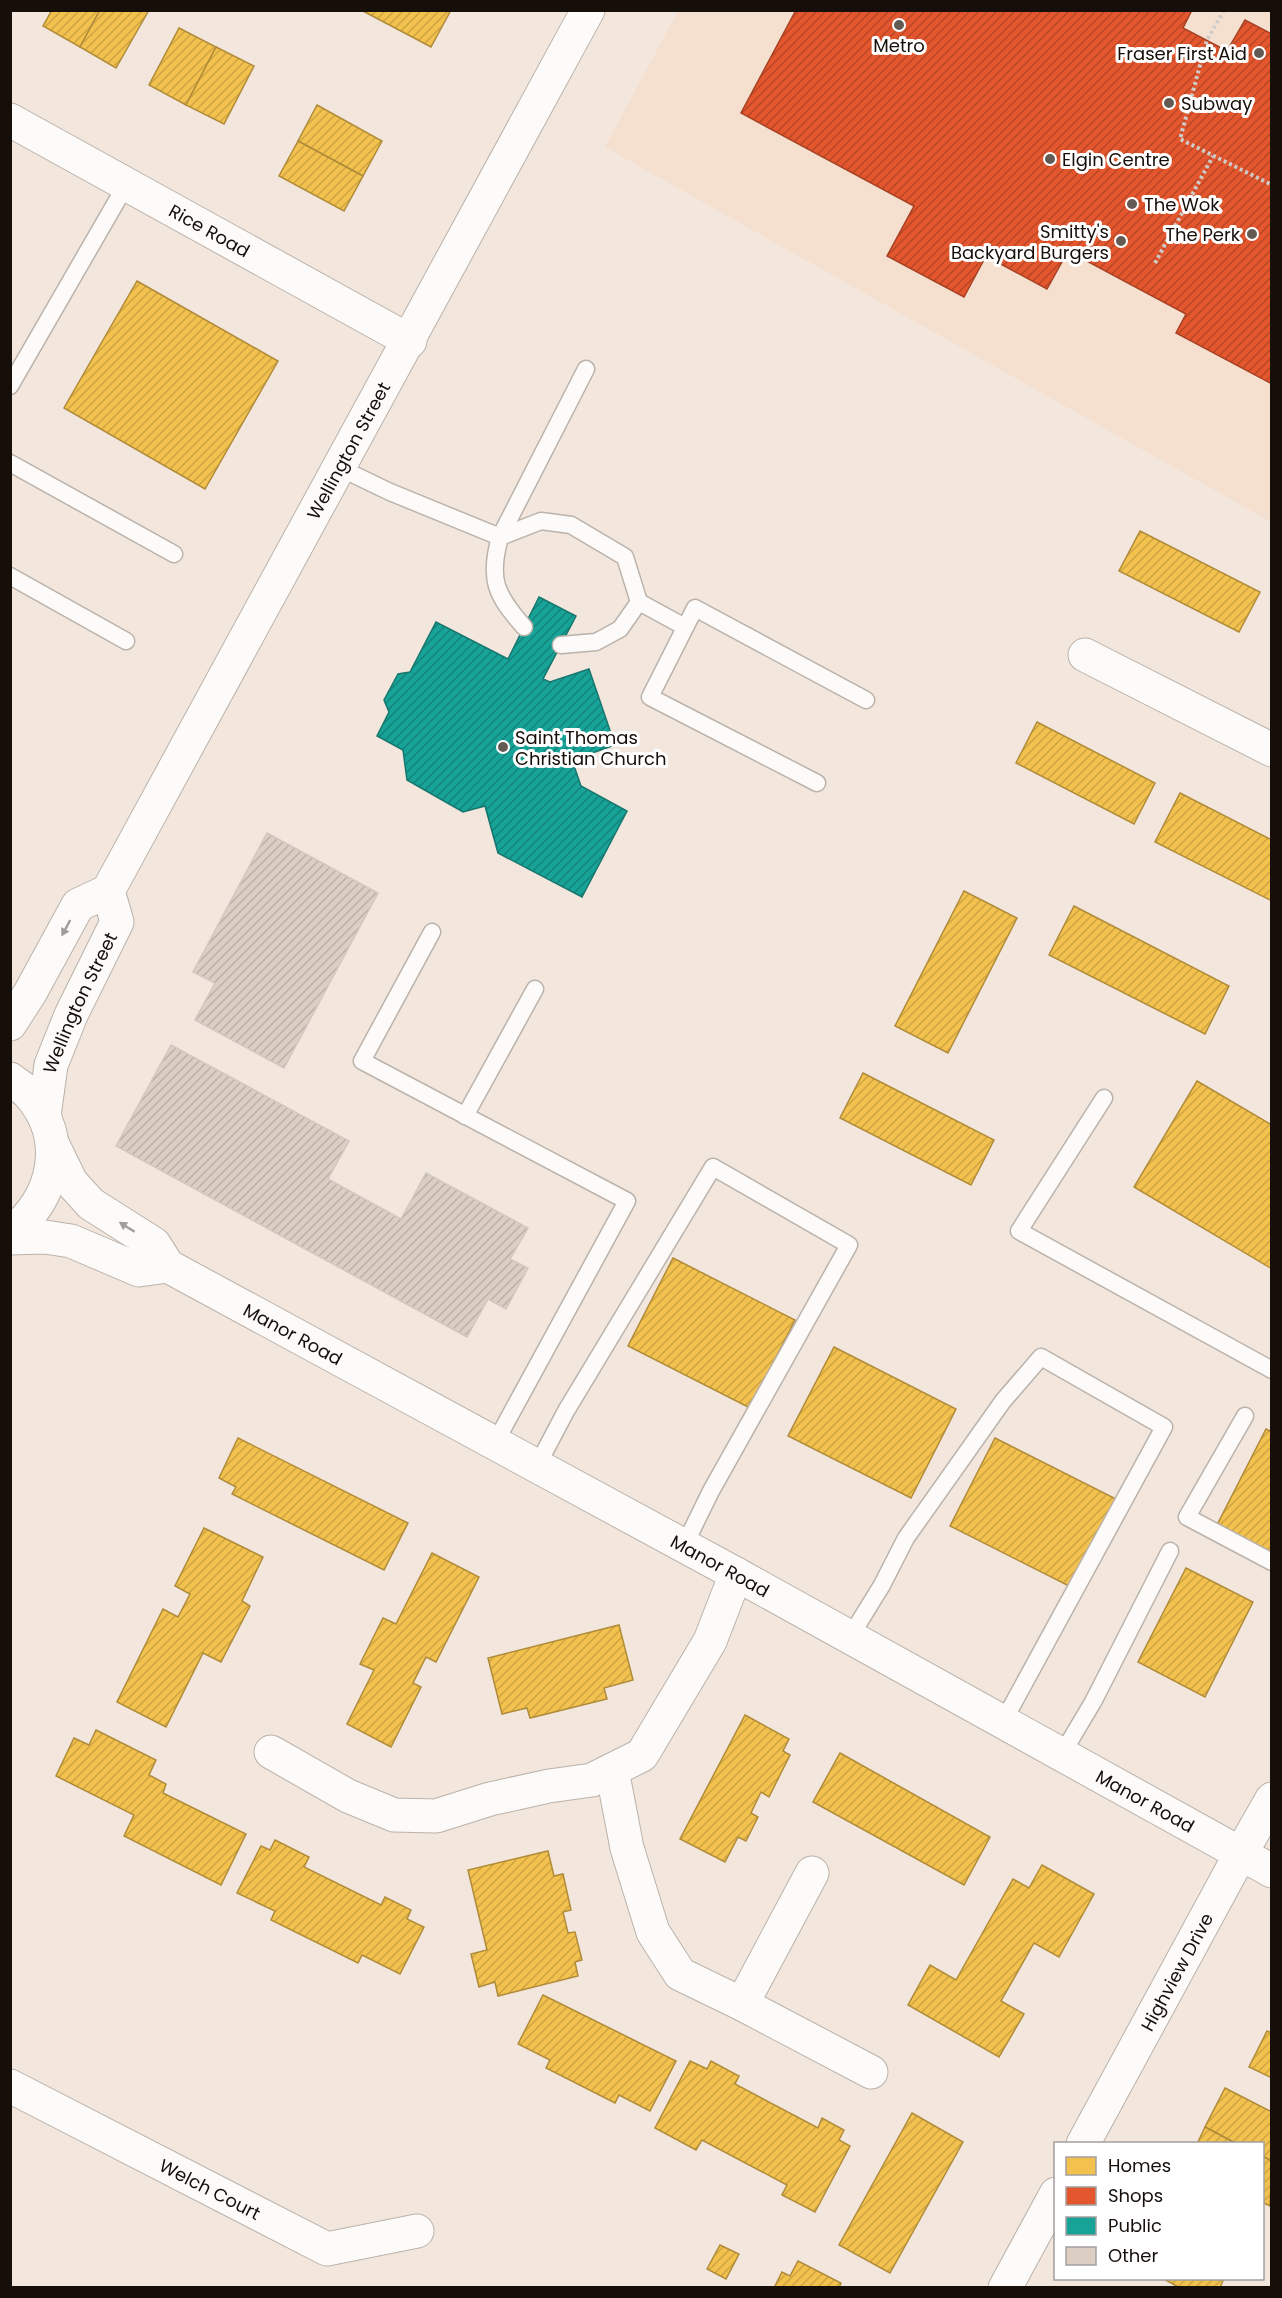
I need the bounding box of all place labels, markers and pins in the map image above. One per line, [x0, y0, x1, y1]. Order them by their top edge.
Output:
marker: Metro [892, 18, 906, 32]
place label: Metro [873, 33, 925, 58]
place label: Fraser First Aid [1117, 41, 1247, 66]
marker: Fraser First Aid [1252, 46, 1266, 60]
place label: Subway [1181, 91, 1252, 116]
marker: Subway [1162, 96, 1176, 110]
place label: Elgin Centre [1062, 147, 1170, 172]
marker: Elgin Centre [1043, 152, 1057, 166]
place label: The Wok [1144, 192, 1220, 217]
marker: The Wok [1125, 197, 1139, 211]
place label: Smitty's Backyard Burgers [951, 219, 1109, 265]
place label: The Perk [1165, 222, 1241, 247]
marker: The Perk [1245, 227, 1259, 241]
marker: Smitty's Backyard Burgers [1114, 234, 1128, 248]
place label: Saint Thomas Christian Church [515, 725, 667, 771]
marker: Saint Thomas Christian Church [496, 740, 510, 754]

